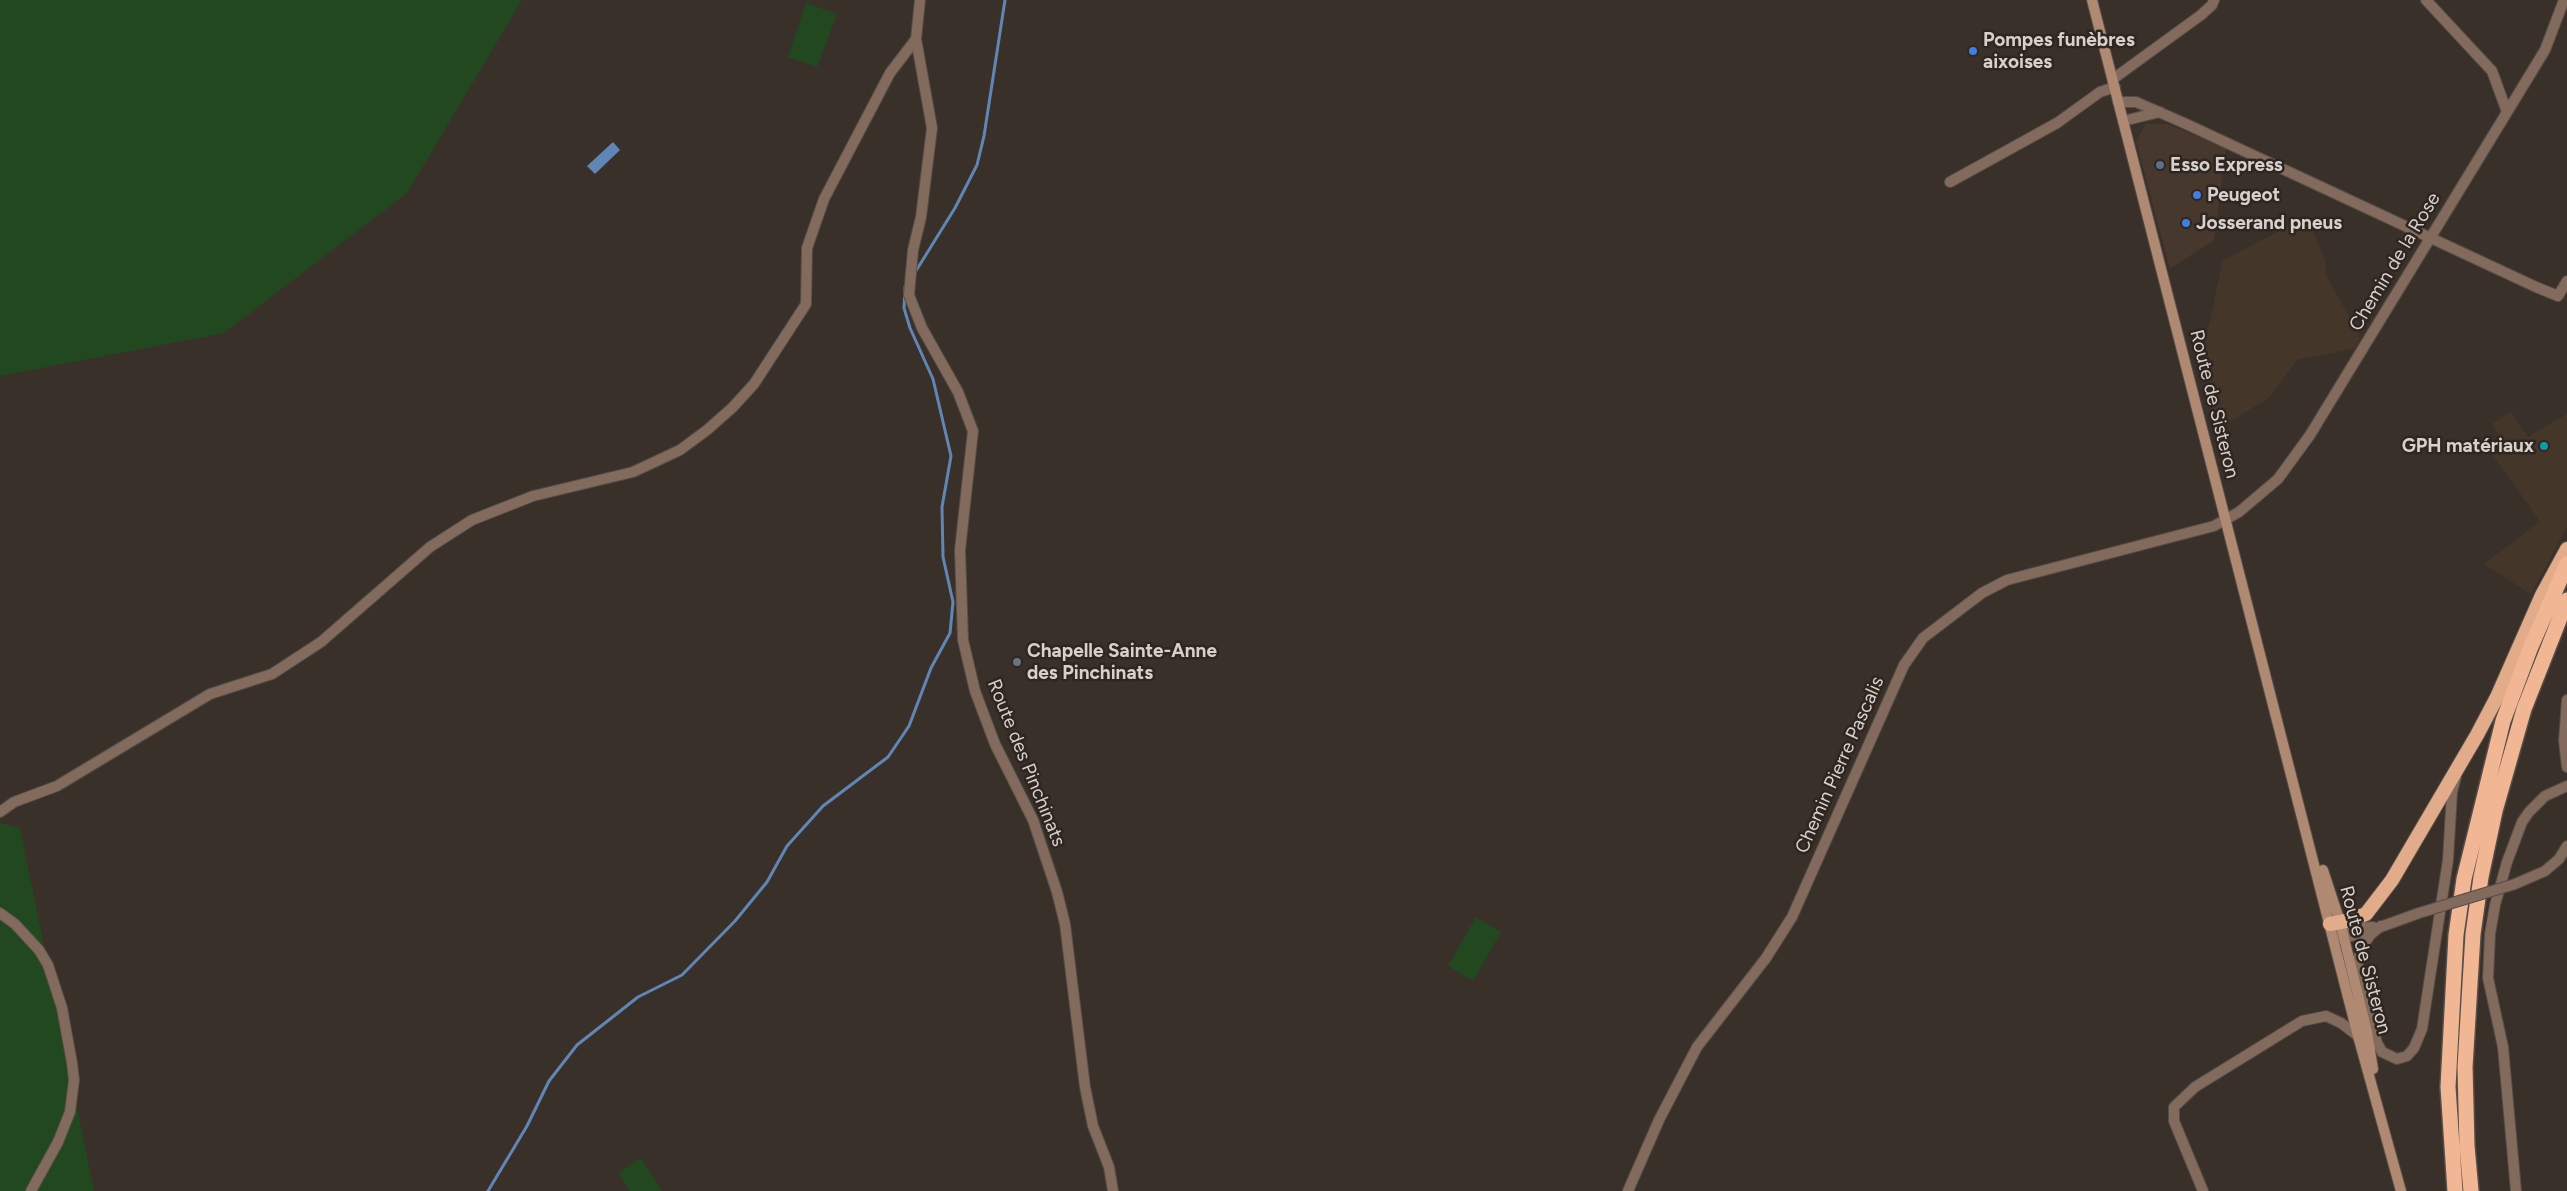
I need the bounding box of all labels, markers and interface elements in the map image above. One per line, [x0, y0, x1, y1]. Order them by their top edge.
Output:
place label: Pompes funèbres aixoises [1983, 29, 2135, 73]
marker: Pompes funèbres aixoises [1967, 45, 1979, 57]
place label: Esso Express [2170, 154, 2283, 176]
marker: Esso Express [2154, 159, 2166, 171]
place label: Peugeot [2207, 184, 2280, 206]
marker: Peugeot [2191, 189, 2203, 201]
street label: Chemin de la Rose [2345, 189, 2445, 335]
place label: Josserand pneus [2196, 212, 2342, 234]
marker: Josserand pneus [2180, 217, 2192, 229]
street label: Route de Sisteron [2185, 327, 2243, 481]
place label: GPH matériaux [2402, 435, 2534, 457]
marker: GPH matériaux [2538, 440, 2550, 452]
place label: Chapelle Sainte-Anne des Pinchinats [1027, 640, 1217, 684]
marker: Chapelle Sainte-Anne des Pinchinats [1011, 656, 1023, 668]
street label: Chemin Pierre Pascalis [1791, 673, 1889, 857]
street label: Route des Pinchinats [982, 676, 1070, 850]
street label: Route de Sisteron [2334, 883, 2396, 1037]

